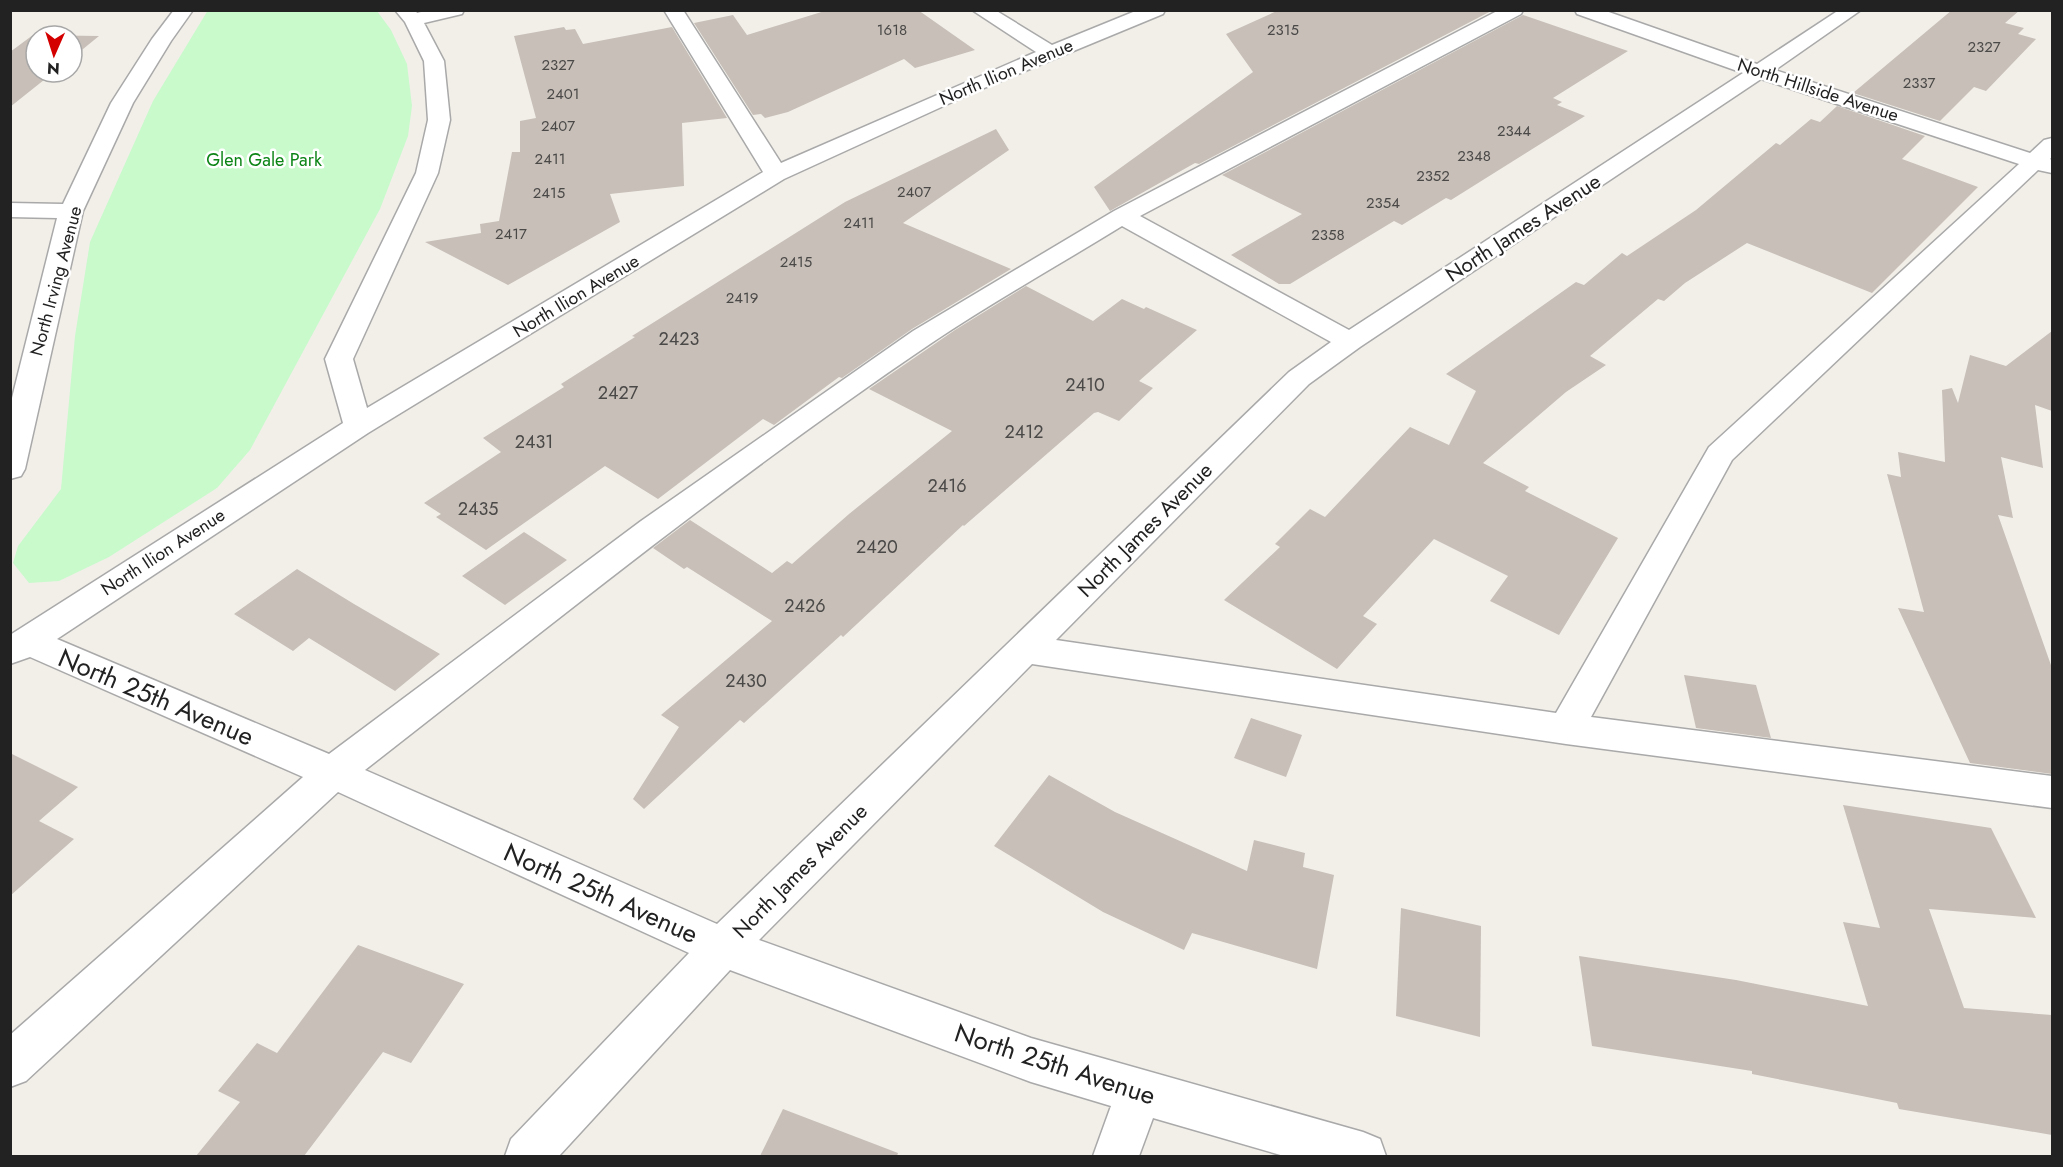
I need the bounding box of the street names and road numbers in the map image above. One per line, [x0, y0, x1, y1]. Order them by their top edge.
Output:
street label: North Ilion Avenue [935, 32, 1077, 112]
street label: North Hillside Avenue [1734, 52, 1902, 128]
street label: North James Avenue [1439, 166, 1607, 290]
street label: North Irving Avenue [24, 203, 88, 359]
street label: North Ilion Avenue [508, 248, 644, 344]
street label: North James Avenue [1071, 456, 1219, 604]
street label: North Ilion Avenue [96, 502, 230, 602]
street label: North 25th Avenue [52, 639, 260, 755]
street label: North James Avenue [726, 797, 874, 945]
street label: North 25th Avenue [498, 833, 704, 953]
street label: North 25th Avenue [950, 1014, 1160, 1114]

